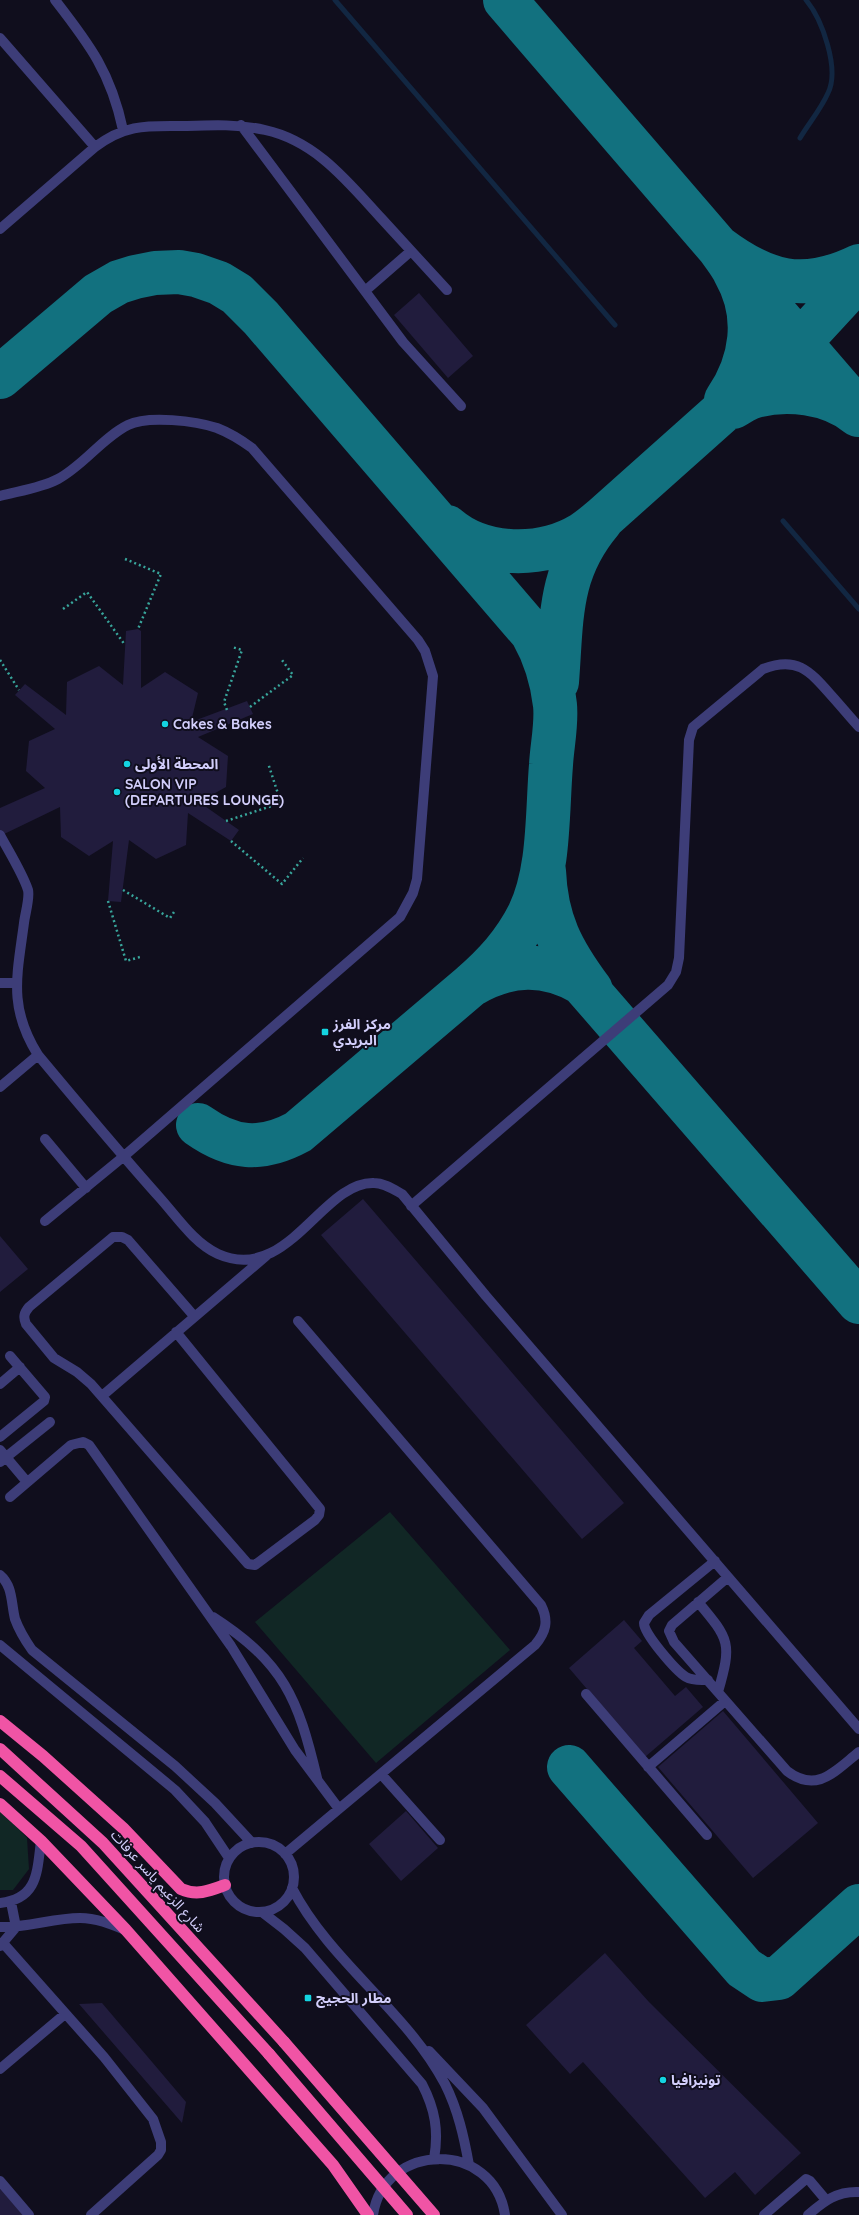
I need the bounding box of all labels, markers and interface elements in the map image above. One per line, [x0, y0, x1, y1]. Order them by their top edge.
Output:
place label: Cakes & Bakes [173, 715, 272, 733]
marker: Cakes & Bakes [160, 719, 170, 729]
place label: المحطة الأولى [135, 755, 218, 773]
marker: المحطة الأولى [122, 759, 132, 769]
place label: SALON VIP (DEPARTURES LOUNGE) [125, 775, 284, 809]
marker: SALON VIP (DEPARTURES LOUNGE) [112, 787, 122, 797]
place label: مركز الفرز البريدي [332, 1015, 391, 1051]
marker: مركز الفرز البريدي [320, 1027, 330, 1037]
street label: شارع الزعيم ياسر عرفات [106, 1826, 209, 1938]
place label: مطار الحجيج [316, 1989, 391, 2008]
marker: مطار الحجيج [303, 1993, 313, 2003]
place label: تونيزافيا [671, 2071, 721, 2089]
marker: تونيزافيا [658, 2075, 668, 2085]

